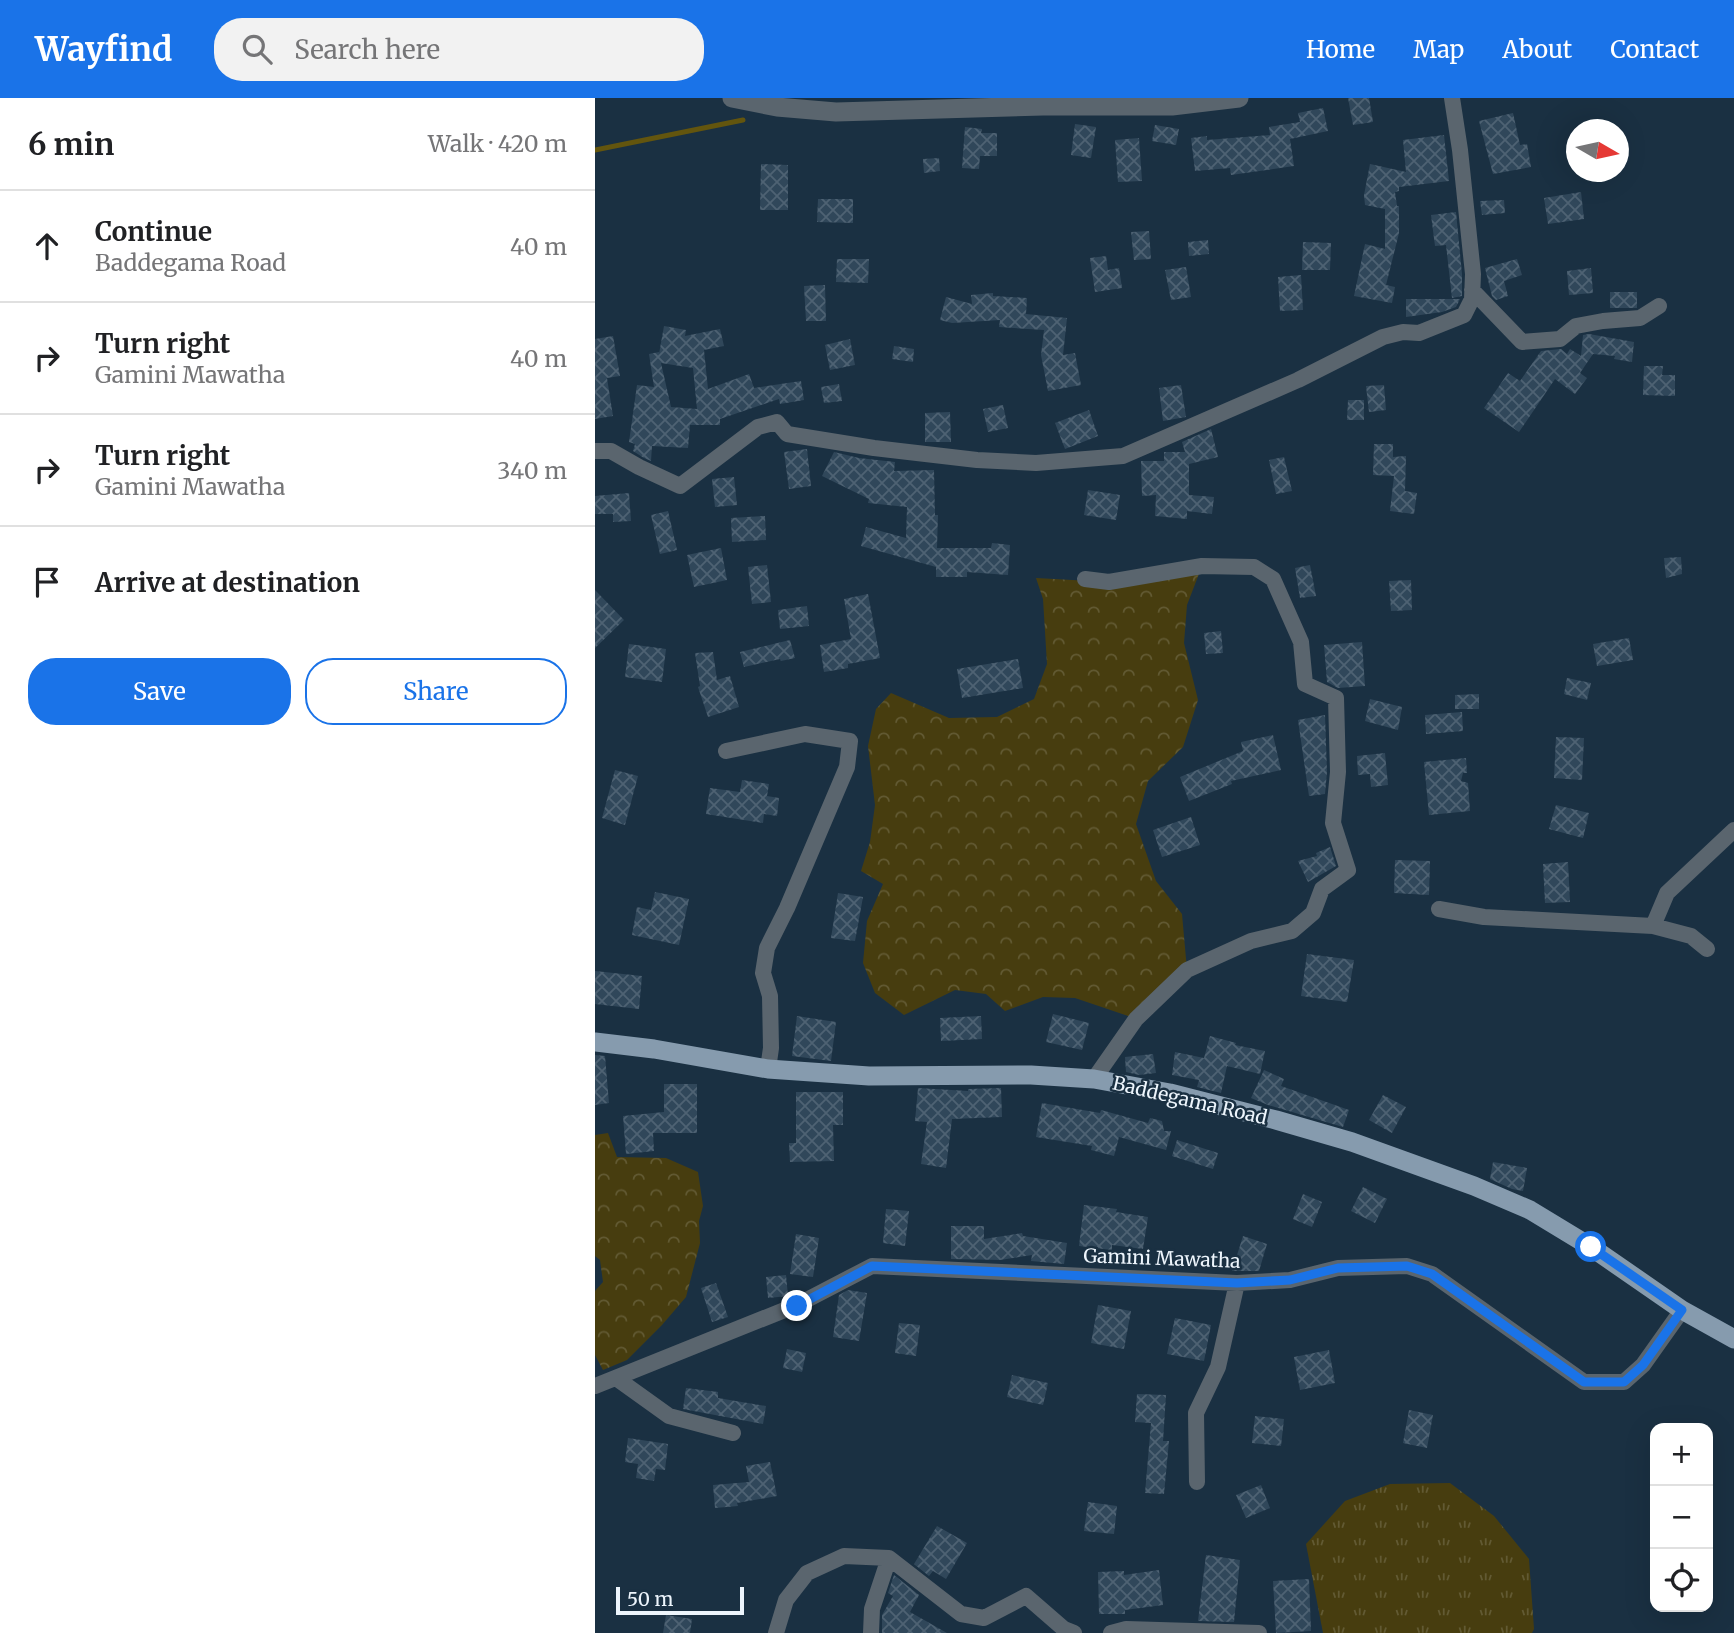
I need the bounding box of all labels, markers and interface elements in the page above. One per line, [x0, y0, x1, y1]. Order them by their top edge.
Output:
search box [214, 18, 704, 81]
text: Wayfind [35, 29, 172, 70]
icon: search [238, 30, 276, 68]
text: Search here [294, 33, 440, 66]
text: Home [1306, 34, 1375, 65]
text: Map [1413, 34, 1464, 65]
text: About [1502, 34, 1572, 65]
text: Contact [1610, 34, 1699, 65]
north arrow [1566, 119, 1629, 182]
text: 6 min [28, 125, 114, 163]
text: Walk · 420 m [428, 129, 567, 158]
text: Continue [95, 215, 212, 248]
icon: ahead [28, 227, 66, 265]
text: 40 m [510, 232, 567, 261]
text: Baddegama Road [95, 248, 286, 277]
text: Turn right [95, 327, 230, 360]
icon: right [28, 339, 66, 377]
text: 40 m [510, 344, 567, 373]
text: Gamini Mawatha [95, 360, 285, 389]
text: Turn right [95, 439, 230, 472]
icon: right [28, 451, 66, 489]
text: 340 m [497, 456, 567, 485]
text: Gamini Mawatha [95, 472, 285, 501]
icon: arrive [28, 563, 66, 601]
text: Arrive at destination [95, 566, 360, 599]
button: Save [28, 658, 291, 725]
button: Share [305, 658, 567, 725]
street label: Baddegama Road [1110, 1071, 1270, 1129]
route start [1575, 1231, 1606, 1262]
street label: Gamini Mawatha [1083, 1243, 1241, 1273]
route end [781, 1290, 812, 1321]
map controls [1650, 1423, 1713, 1612]
button: + [1650, 1423, 1713, 1486]
button: − [1650, 1486, 1713, 1549]
button: locate [1650, 1549, 1713, 1612]
scale bar [616, 1584, 744, 1616]
text: 50 m [627, 1587, 673, 1611]

